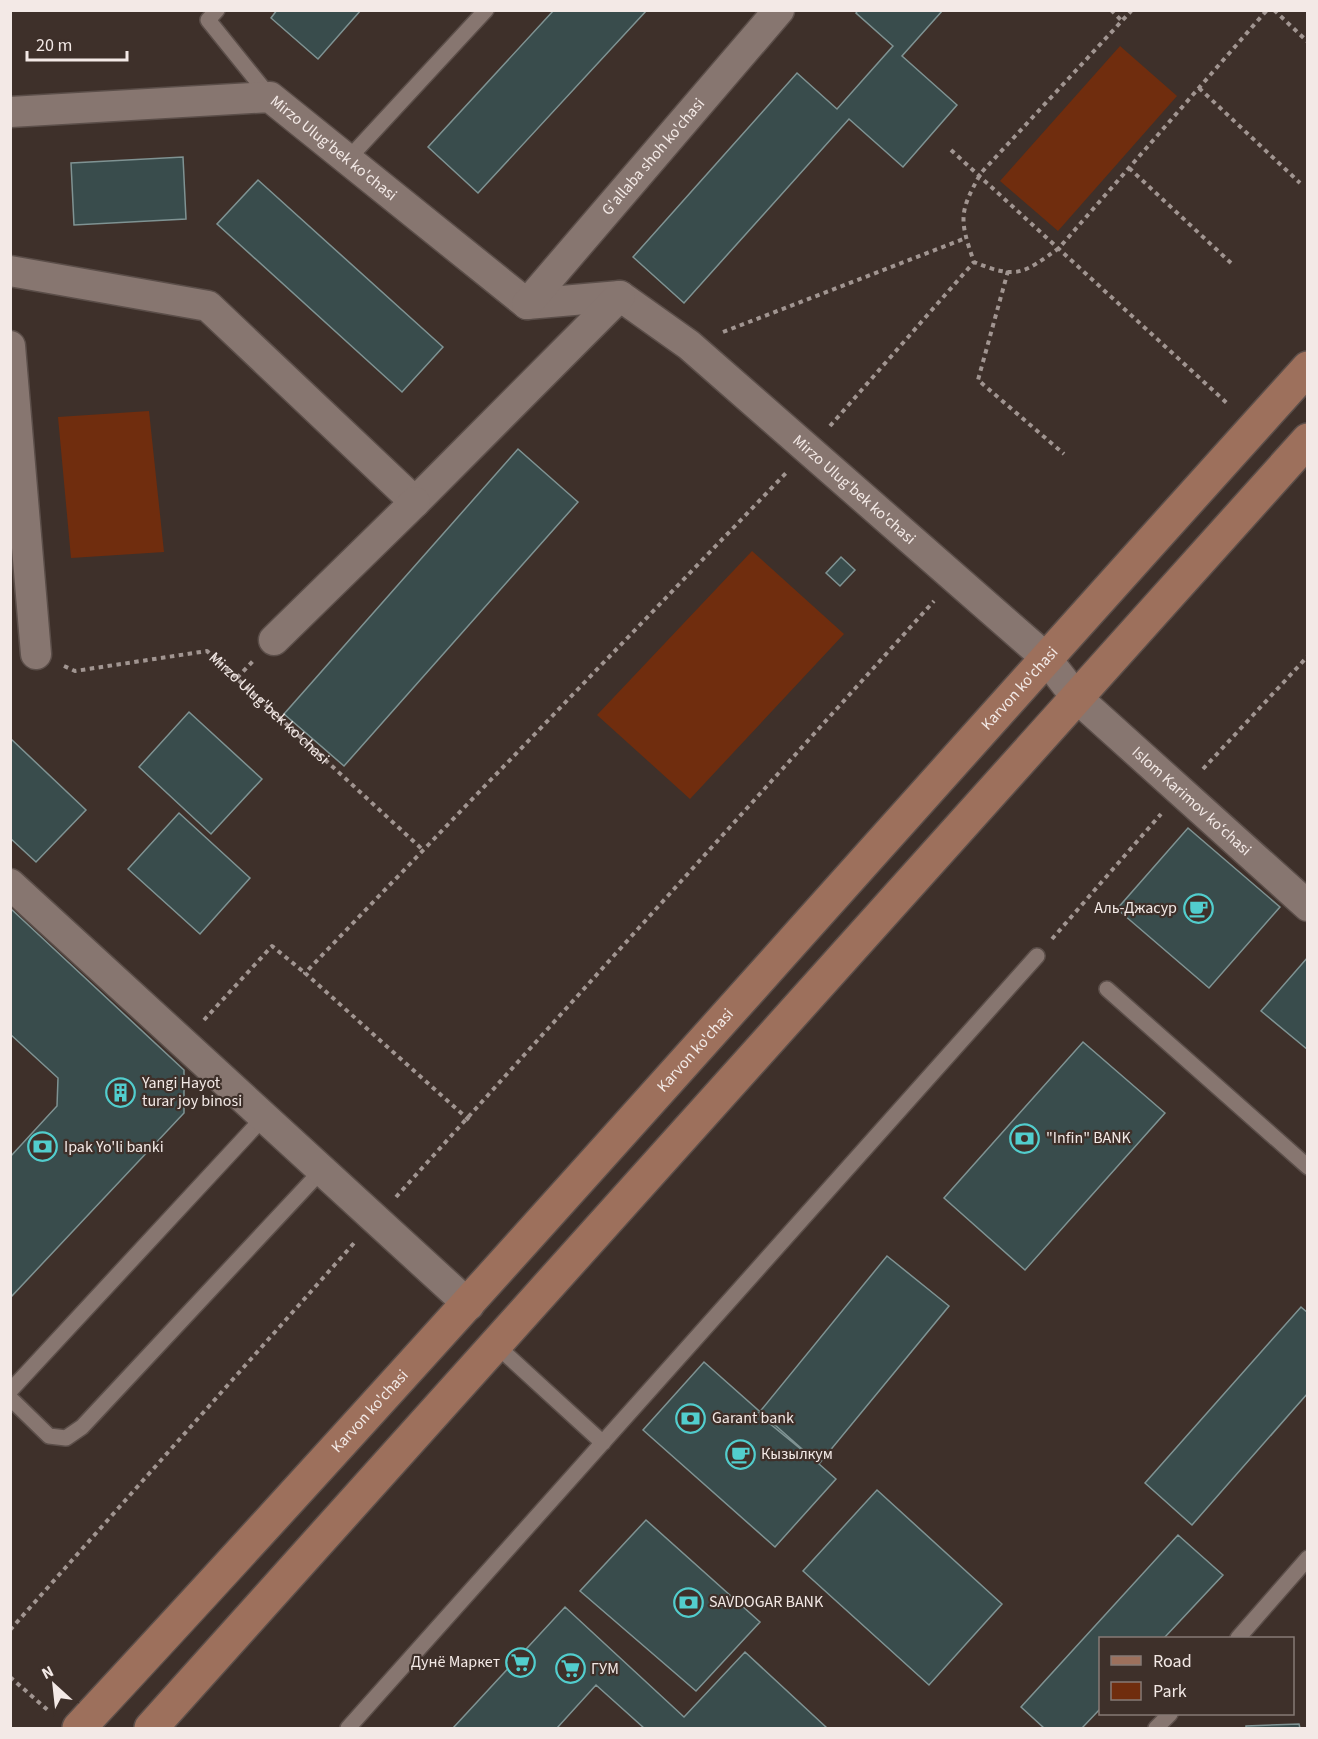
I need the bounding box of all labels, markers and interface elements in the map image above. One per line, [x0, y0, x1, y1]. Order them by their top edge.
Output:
scale bar [27, 24, 128, 62]
text: 20 m [36, 33, 72, 58]
street label: Mirzo Ulug'bek ko'chasi [266, 90, 402, 206]
street label: G'allaba shoh ko'chasi [597, 93, 710, 220]
street label: Mirzo Ulug'bek ko'chasi [788, 430, 920, 550]
street label: Karvon ko'chasi [976, 642, 1063, 735]
street label: Mirzo Ulug'bek ko'chasi [204, 647, 334, 769]
street label: Islom Karimov ko‘chasi [1127, 741, 1256, 861]
cafe icon: Аль-Джасур [1182, 892, 1214, 924]
place label: Аль-Джасур [1094, 897, 1177, 919]
street label: Karvon ko'chasi [652, 1004, 739, 1097]
place label: Yangi Hayot turar joy binosi [141, 1072, 242, 1112]
building icon: Yangi Hayot turar joy binosi [105, 1076, 137, 1108]
bank icon: "Infin" BANK [1009, 1122, 1041, 1154]
place label: "Infin" BANK [1046, 1127, 1132, 1149]
bank icon: Ipak Yo'li banki [27, 1131, 59, 1163]
place label: Ipak Yo'li banki [64, 1136, 164, 1158]
street label: Karvon ko'chasi [326, 1365, 413, 1458]
bank icon: Garant bank [675, 1402, 707, 1434]
place label: Garant bank [712, 1407, 794, 1429]
cafe icon: Кызылкум [724, 1438, 756, 1470]
place label: Кызылкум [761, 1443, 833, 1465]
bank icon: SAVDOGAR BANK [672, 1586, 704, 1618]
place label: SAVDOGAR BANK [709, 1591, 824, 1613]
legend [1099, 1637, 1294, 1715]
supermarket icon: Дунё Маркет [505, 1646, 537, 1678]
text: Road [1153, 1649, 1192, 1674]
place label: Дунё Маркет [411, 1651, 500, 1673]
supermarket icon: ГУМ [554, 1653, 586, 1685]
north arrow [24, 1655, 84, 1715]
place label: ГУМ [591, 1658, 619, 1680]
text: N [38, 1660, 57, 1685]
text: Park [1153, 1679, 1187, 1704]

